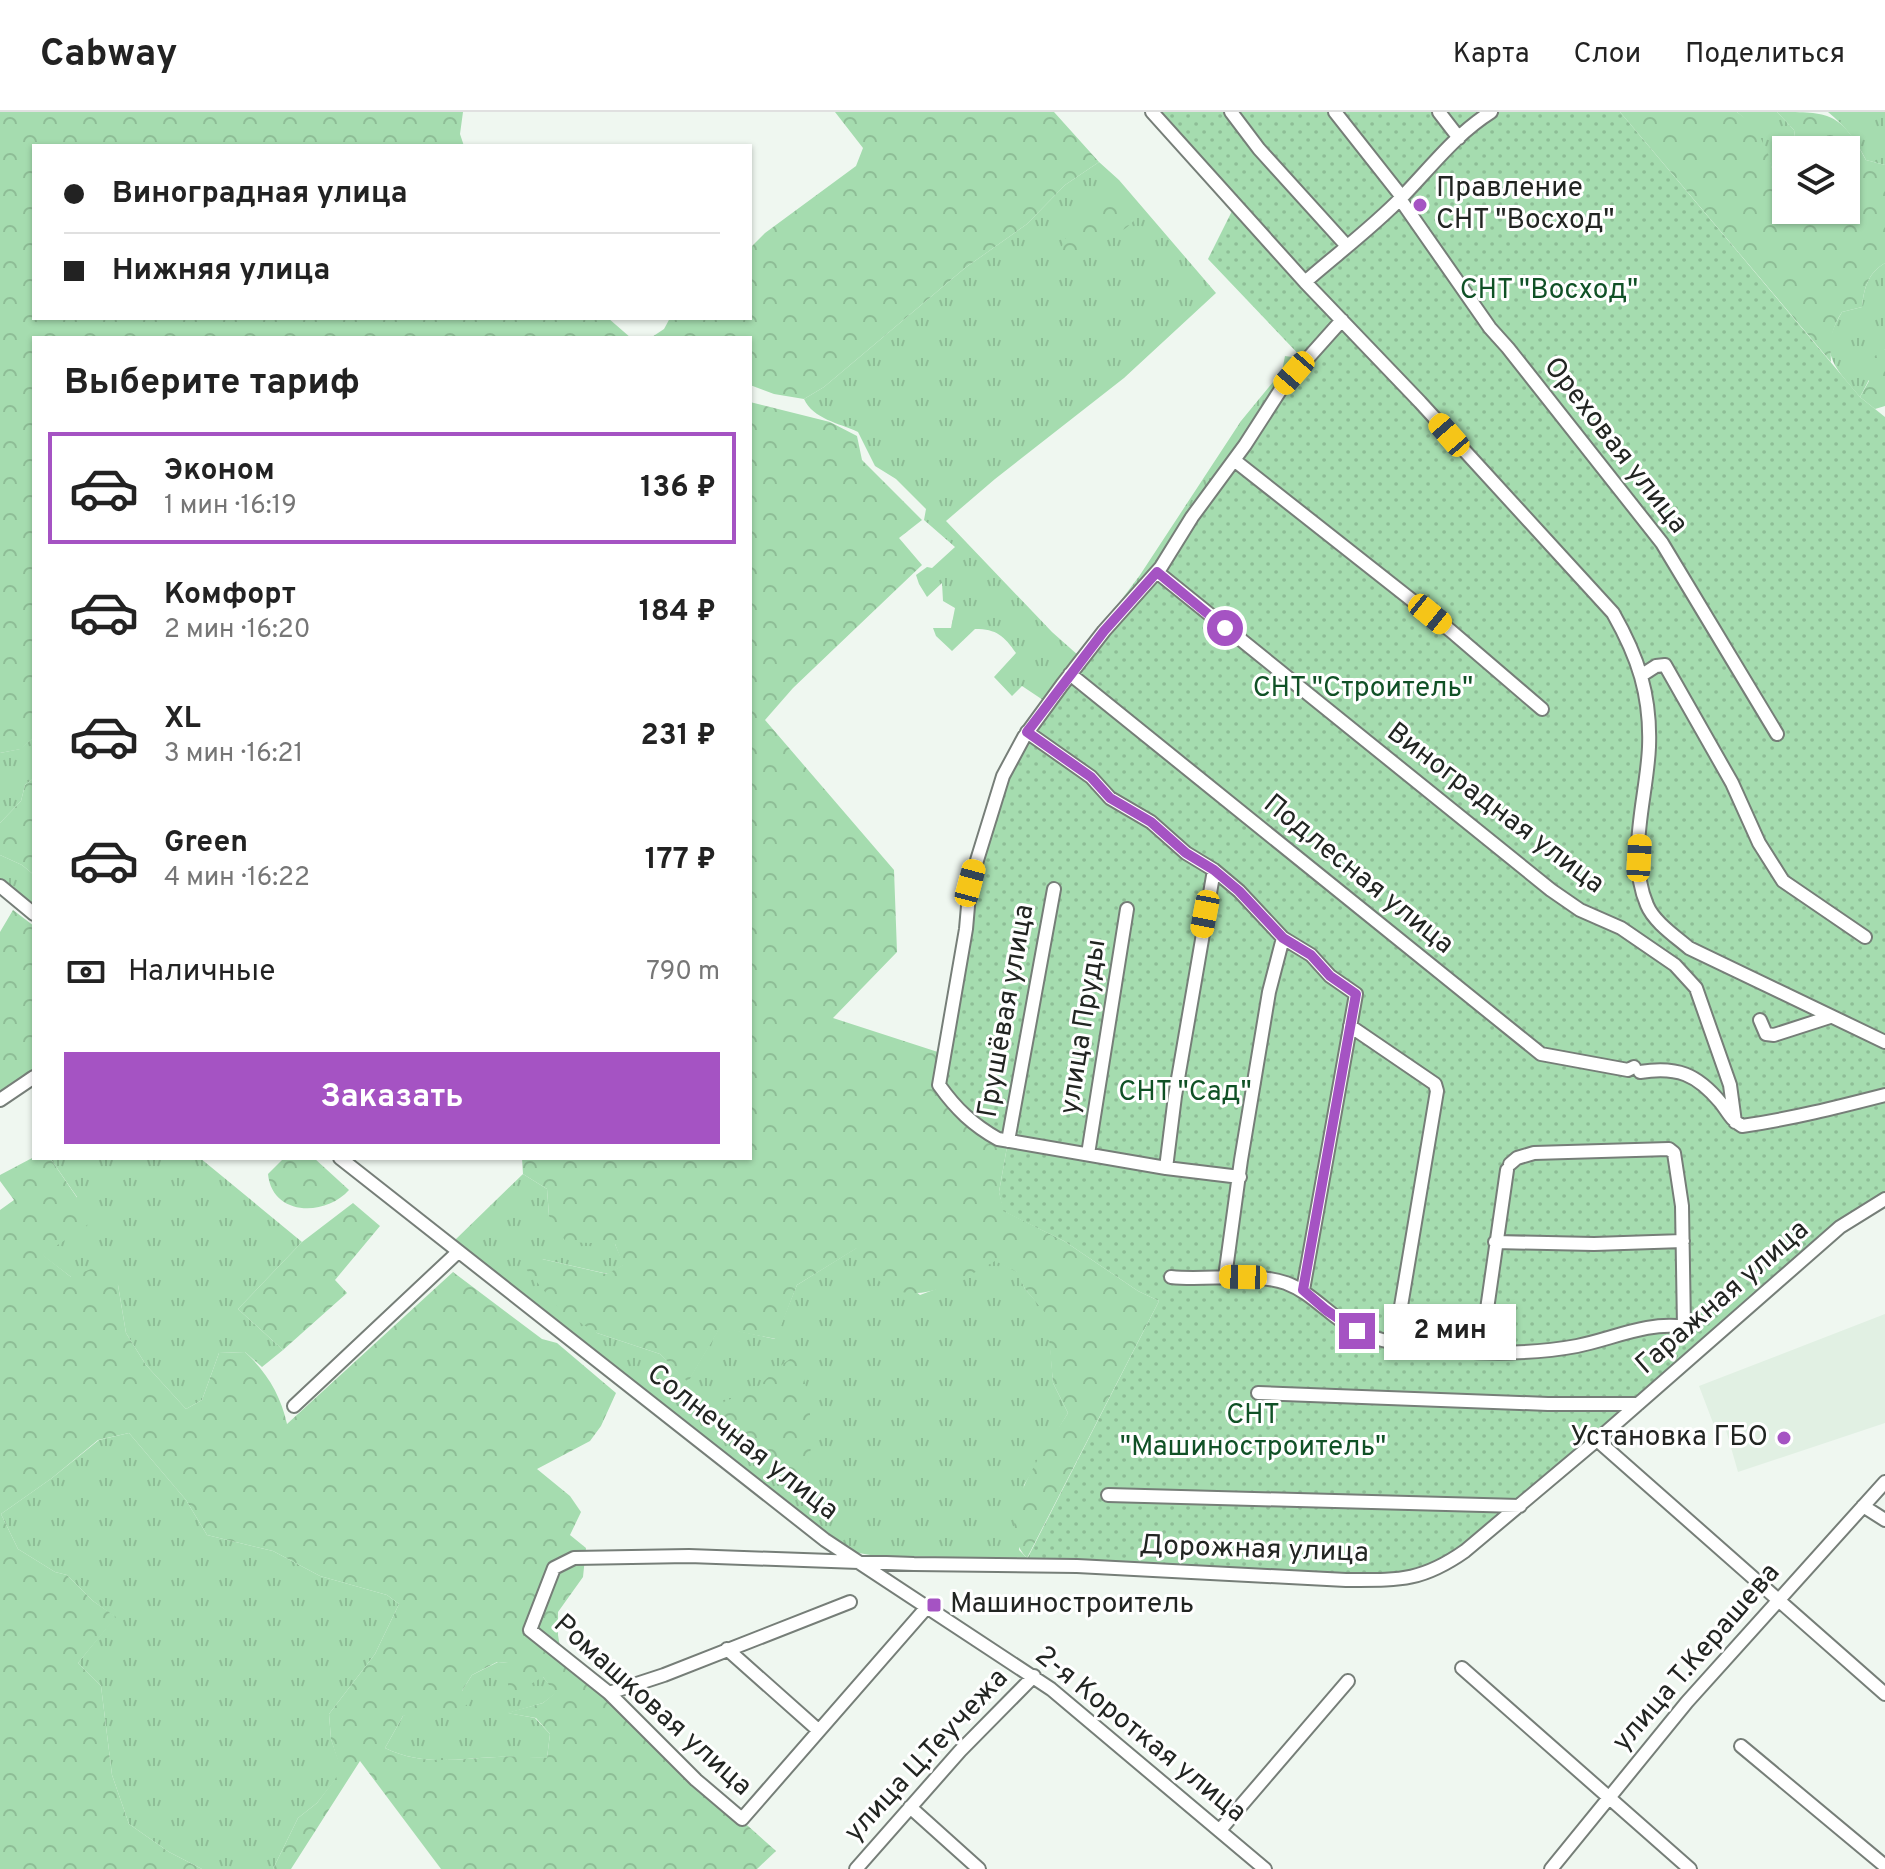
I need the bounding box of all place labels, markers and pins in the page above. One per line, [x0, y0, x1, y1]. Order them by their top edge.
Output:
place label: Правление СНТ "Восход" [1436, 171, 1615, 239]
marker: Правление СНТ "Восход" [1411, 196, 1429, 214]
place label: Установка ГБО [1570, 1420, 1768, 1456]
marker: Установка ГБО [1775, 1429, 1793, 1447]
place label: Машиностроитель [950, 1587, 1194, 1623]
marker: Машиностроитель [925, 1596, 943, 1614]

